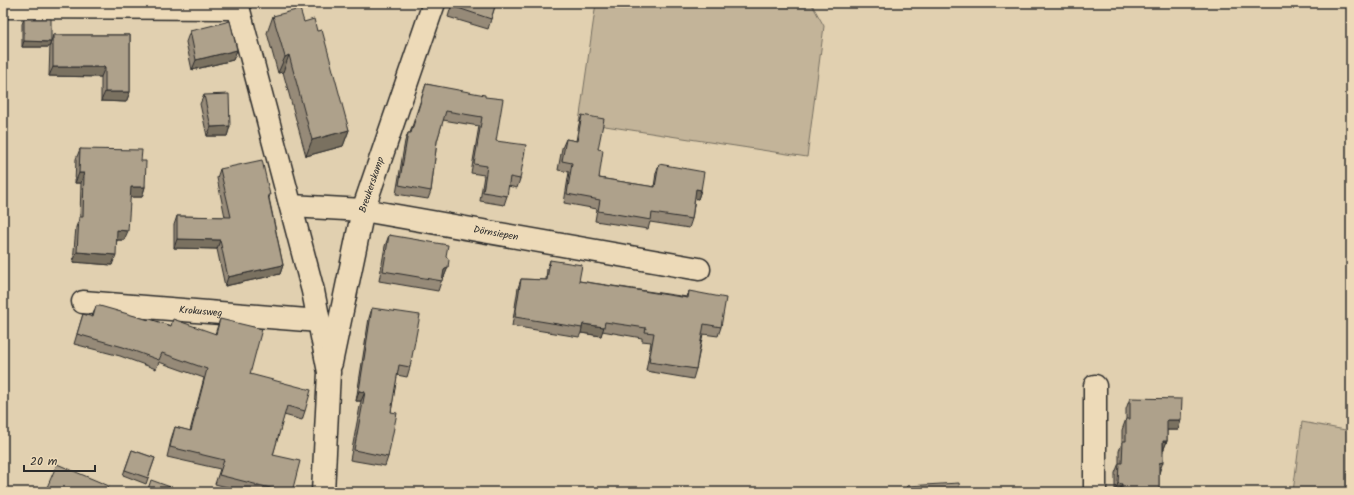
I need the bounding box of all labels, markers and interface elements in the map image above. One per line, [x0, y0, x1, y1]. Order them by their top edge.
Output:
street label: Breukerskamp [355, 155, 389, 215]
street label: Dörnsiepen [472, 222, 520, 245]
street label: Krokusweg [178, 302, 223, 321]
scale bar [24, 447, 95, 473]
text: 20 m [30, 452, 58, 471]

